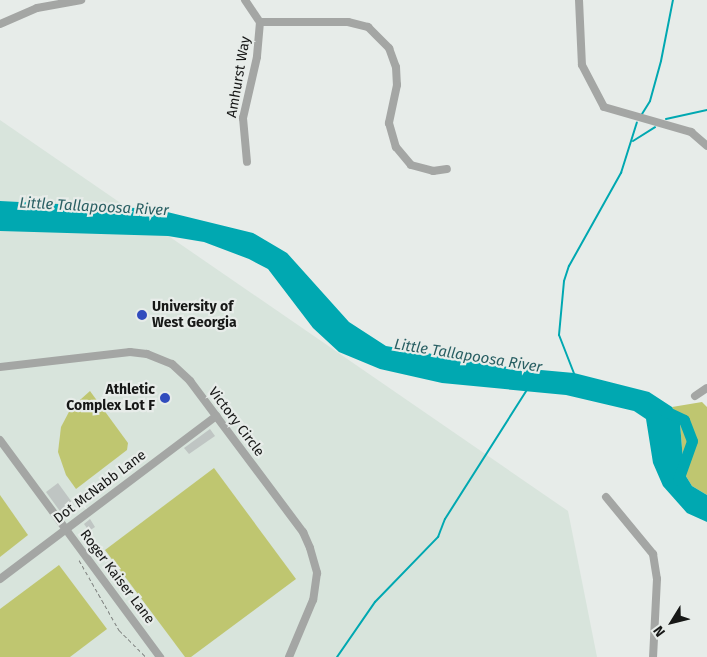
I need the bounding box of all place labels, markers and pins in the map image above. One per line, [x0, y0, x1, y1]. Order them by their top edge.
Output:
place label: University of West Georgia [152, 299, 237, 332]
marker: University of West Georgia [136, 309, 148, 321]
place label: Athletic Complex Lot F [66, 382, 155, 414]
marker: Athletic Complex Lot F [159, 392, 171, 404]

